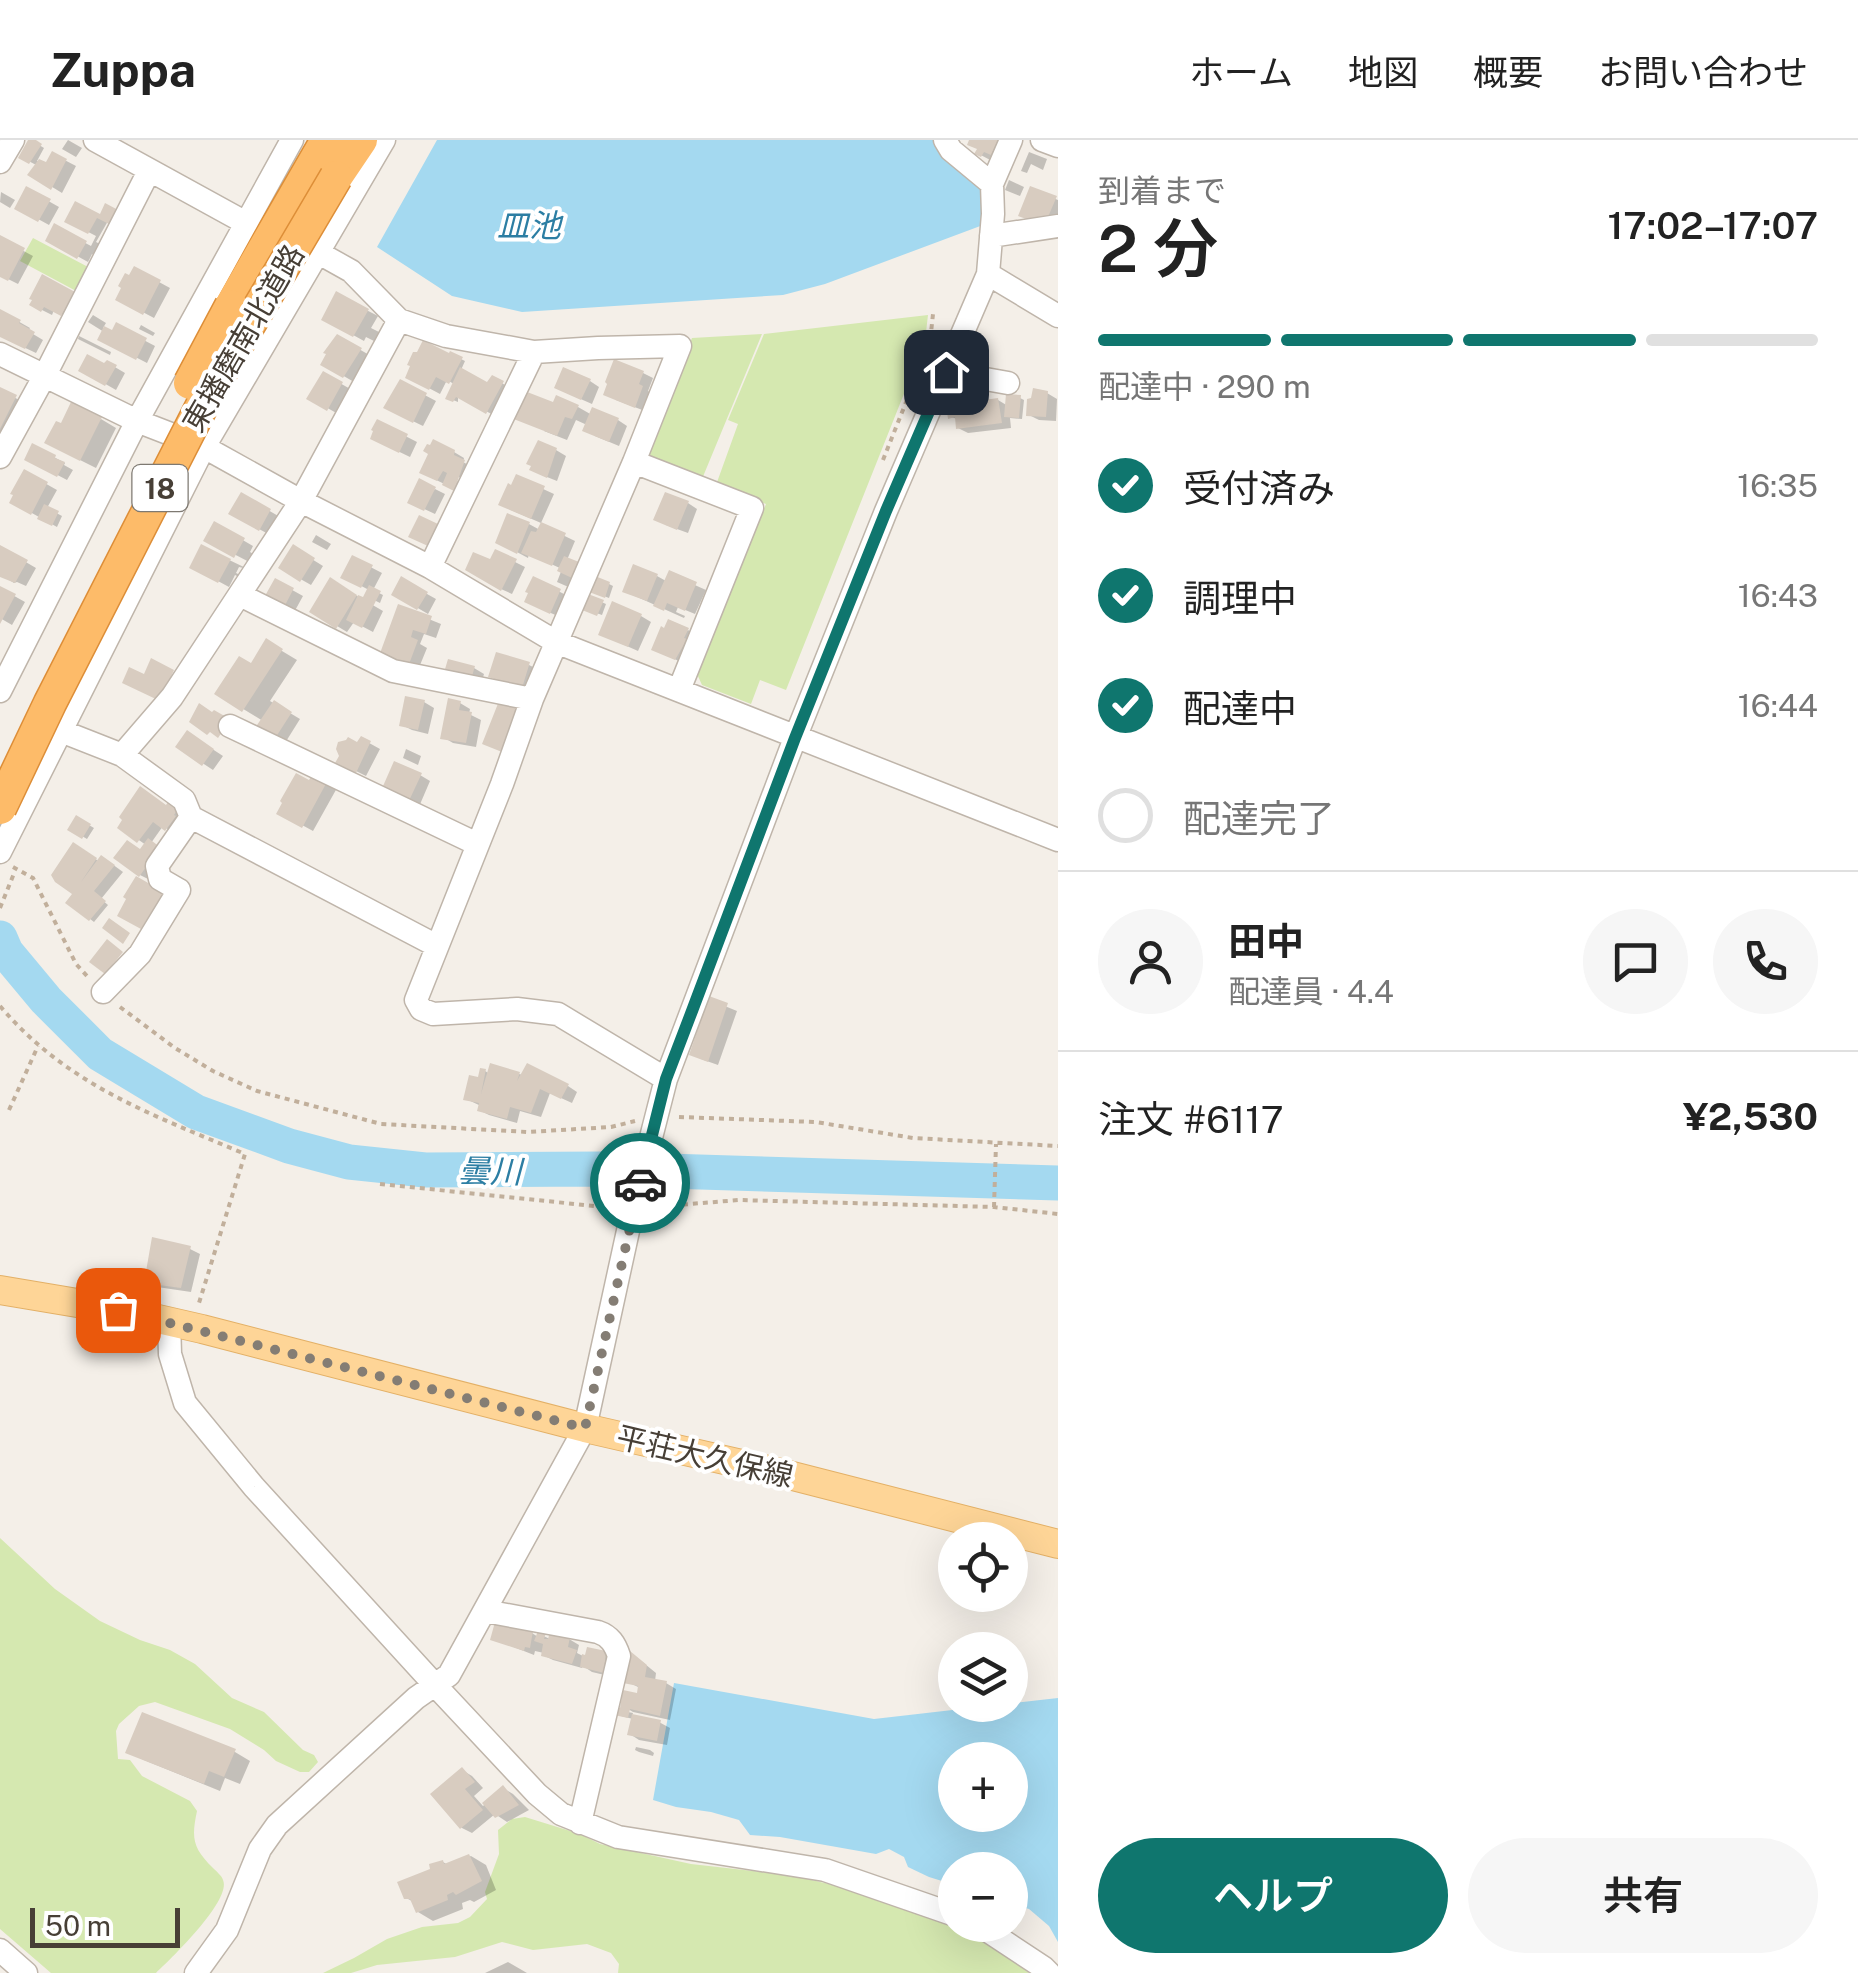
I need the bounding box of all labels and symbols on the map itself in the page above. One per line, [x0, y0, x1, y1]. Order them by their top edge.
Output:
water label: 皿池 [497, 207, 564, 244]
street label: 東播磨南北道路 [175, 238, 311, 438]
pin [904, 330, 989, 415]
road number: 18 [132, 465, 188, 511]
courier [590, 1133, 690, 1233]
water label: 曇川 [458, 1152, 525, 1190]
pin [76, 1268, 161, 1353]
street label: 平荘大久保線 [613, 1418, 797, 1494]
scale bar [30, 1903, 180, 1948]

